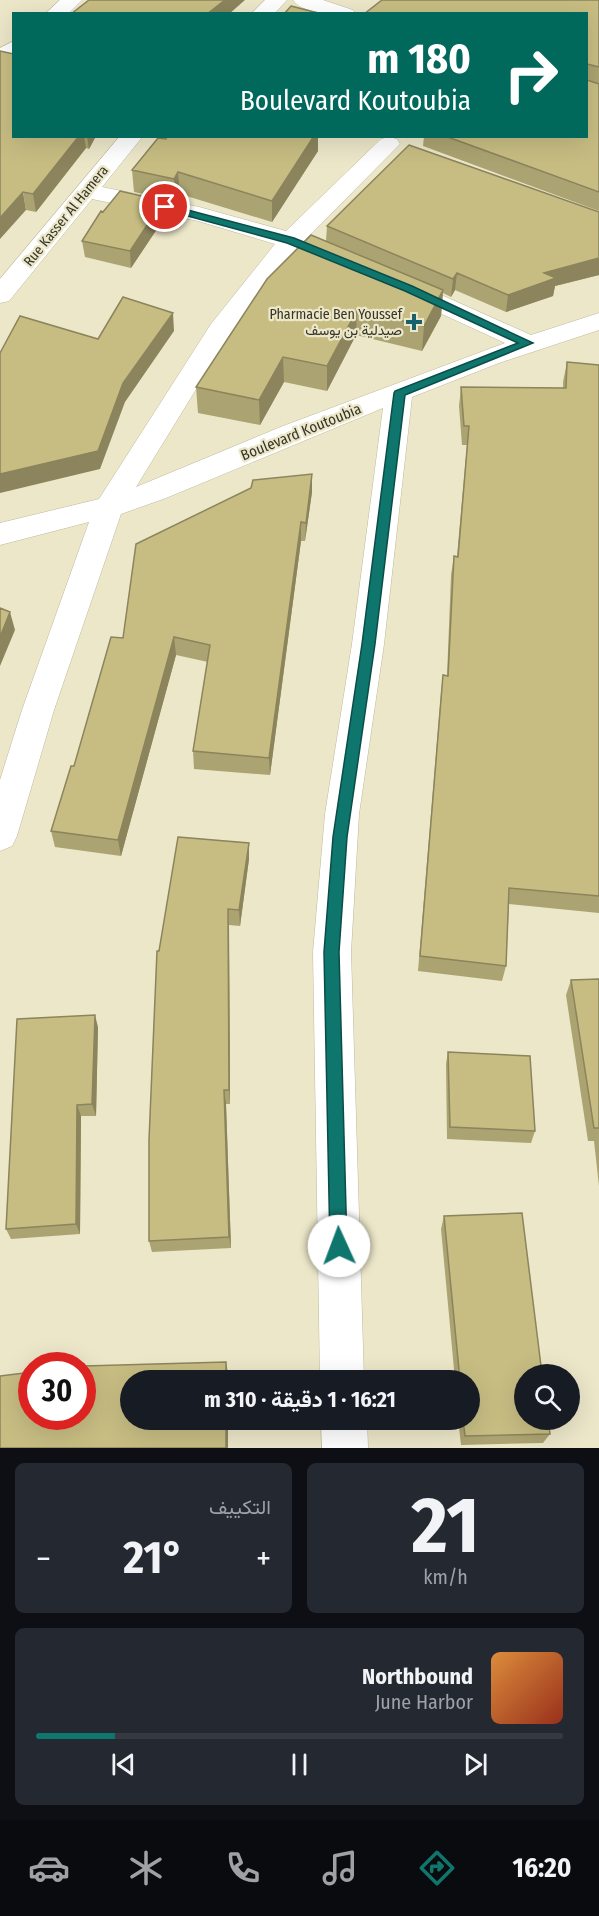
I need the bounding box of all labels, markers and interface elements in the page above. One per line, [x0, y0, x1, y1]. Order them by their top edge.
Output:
text: 180 m [367, 34, 471, 84]
icon: right [492, 36, 570, 114]
text: Boulevard Koutoubia [240, 85, 471, 117]
street label: Rue Kasser Al Hamera [20, 162, 112, 270]
pin [139, 181, 190, 232]
icon: arrive [148, 190, 181, 223]
place label: Pharmacie Ben Youssef صيدلية بن يوسف [269, 306, 404, 339]
marker: Pharmacie Ben Youssef صيدلية بن يوسف [407, 315, 421, 329]
street label: Boulevard Koutoubia [238, 400, 364, 464]
position arrow [307, 1214, 371, 1278]
speed limit sign: 30 [18, 1352, 96, 1430]
map controls [514, 1364, 580, 1430]
button: search [514, 1364, 580, 1430]
text: 16:21 · 1 دقيقة · 310 m [204, 1386, 396, 1413]
text: 21 [412, 1479, 479, 1573]
text: التكييف [209, 1495, 271, 1519]
text: 21° [123, 1531, 184, 1585]
text: − [36, 1539, 51, 1579]
text: + [256, 1539, 271, 1579]
text: km/h [423, 1565, 468, 1589]
text: Northbound [362, 1663, 473, 1690]
text: June Harbor [375, 1690, 473, 1714]
icon: previous [107, 1748, 140, 1781]
icon: pause [283, 1748, 316, 1781]
icon: next [459, 1748, 492, 1781]
icon: car [28, 1847, 70, 1889]
icon: climate [125, 1847, 167, 1889]
icon: phone [222, 1847, 264, 1889]
icon: music [319, 1847, 361, 1889]
icon: directions [416, 1847, 458, 1889]
text: 16:20 [513, 1852, 572, 1884]

